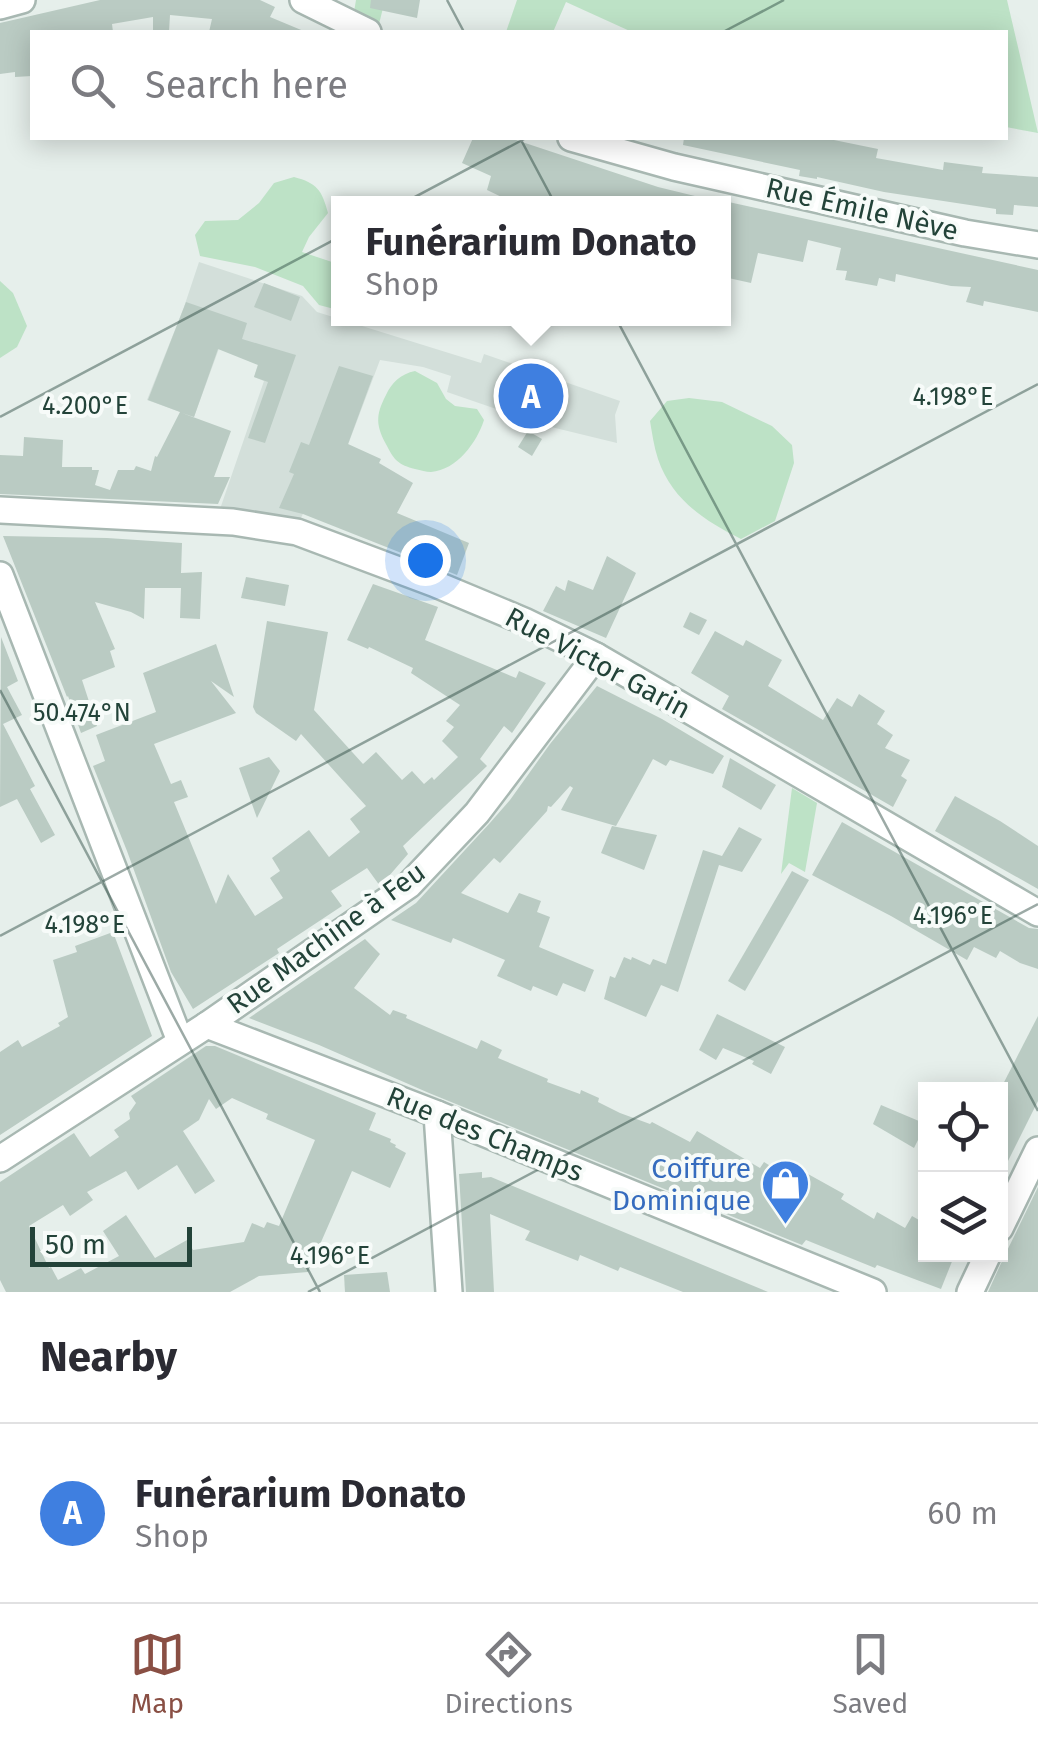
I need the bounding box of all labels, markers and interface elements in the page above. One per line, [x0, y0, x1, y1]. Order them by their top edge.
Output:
search box [30, 30, 1008, 140]
icon: search [65, 58, 120, 113]
text: Search here [145, 62, 348, 108]
street label: Rue Émile Nève [763, 171, 961, 247]
popup [331, 196, 731, 326]
text: Funérarium Donato [365, 219, 697, 265]
text: Shop [365, 265, 439, 303]
pin: A [498, 358, 564, 434]
text: 4.198°E [913, 382, 993, 412]
text: 4.200°E [42, 391, 128, 421]
your location [400, 535, 451, 586]
street label: Rue Victor Garin [500, 600, 696, 726]
text: 50.474°N [33, 698, 131, 728]
street label: Rue Machine à Feu [221, 855, 431, 1021]
text: 4.196°E [913, 901, 993, 931]
text: 4.198°E [45, 910, 125, 940]
street label: Rue des Champs [382, 1080, 588, 1188]
map controls [918, 1082, 1008, 1262]
button: locate [918, 1082, 1008, 1172]
place label: Coiffure Dominique [612, 1152, 751, 1217]
shop icon: Coiffure Dominique [760, 1158, 812, 1226]
button: layers [918, 1172, 1008, 1262]
scale bar [30, 1222, 192, 1266]
text: 50 m [45, 1228, 106, 1261]
text: 4.196°E [290, 1241, 370, 1271]
text: Nearby [40, 1332, 177, 1382]
text: Funérarium Donato [135, 1471, 466, 1517]
text: A [63, 1494, 82, 1532]
text: 60 m [927, 1494, 998, 1532]
text: Shop [135, 1517, 209, 1555]
tab: Map [130, 1627, 185, 1720]
tab: Directions [444, 1627, 573, 1720]
tab: Saved [832, 1627, 908, 1720]

